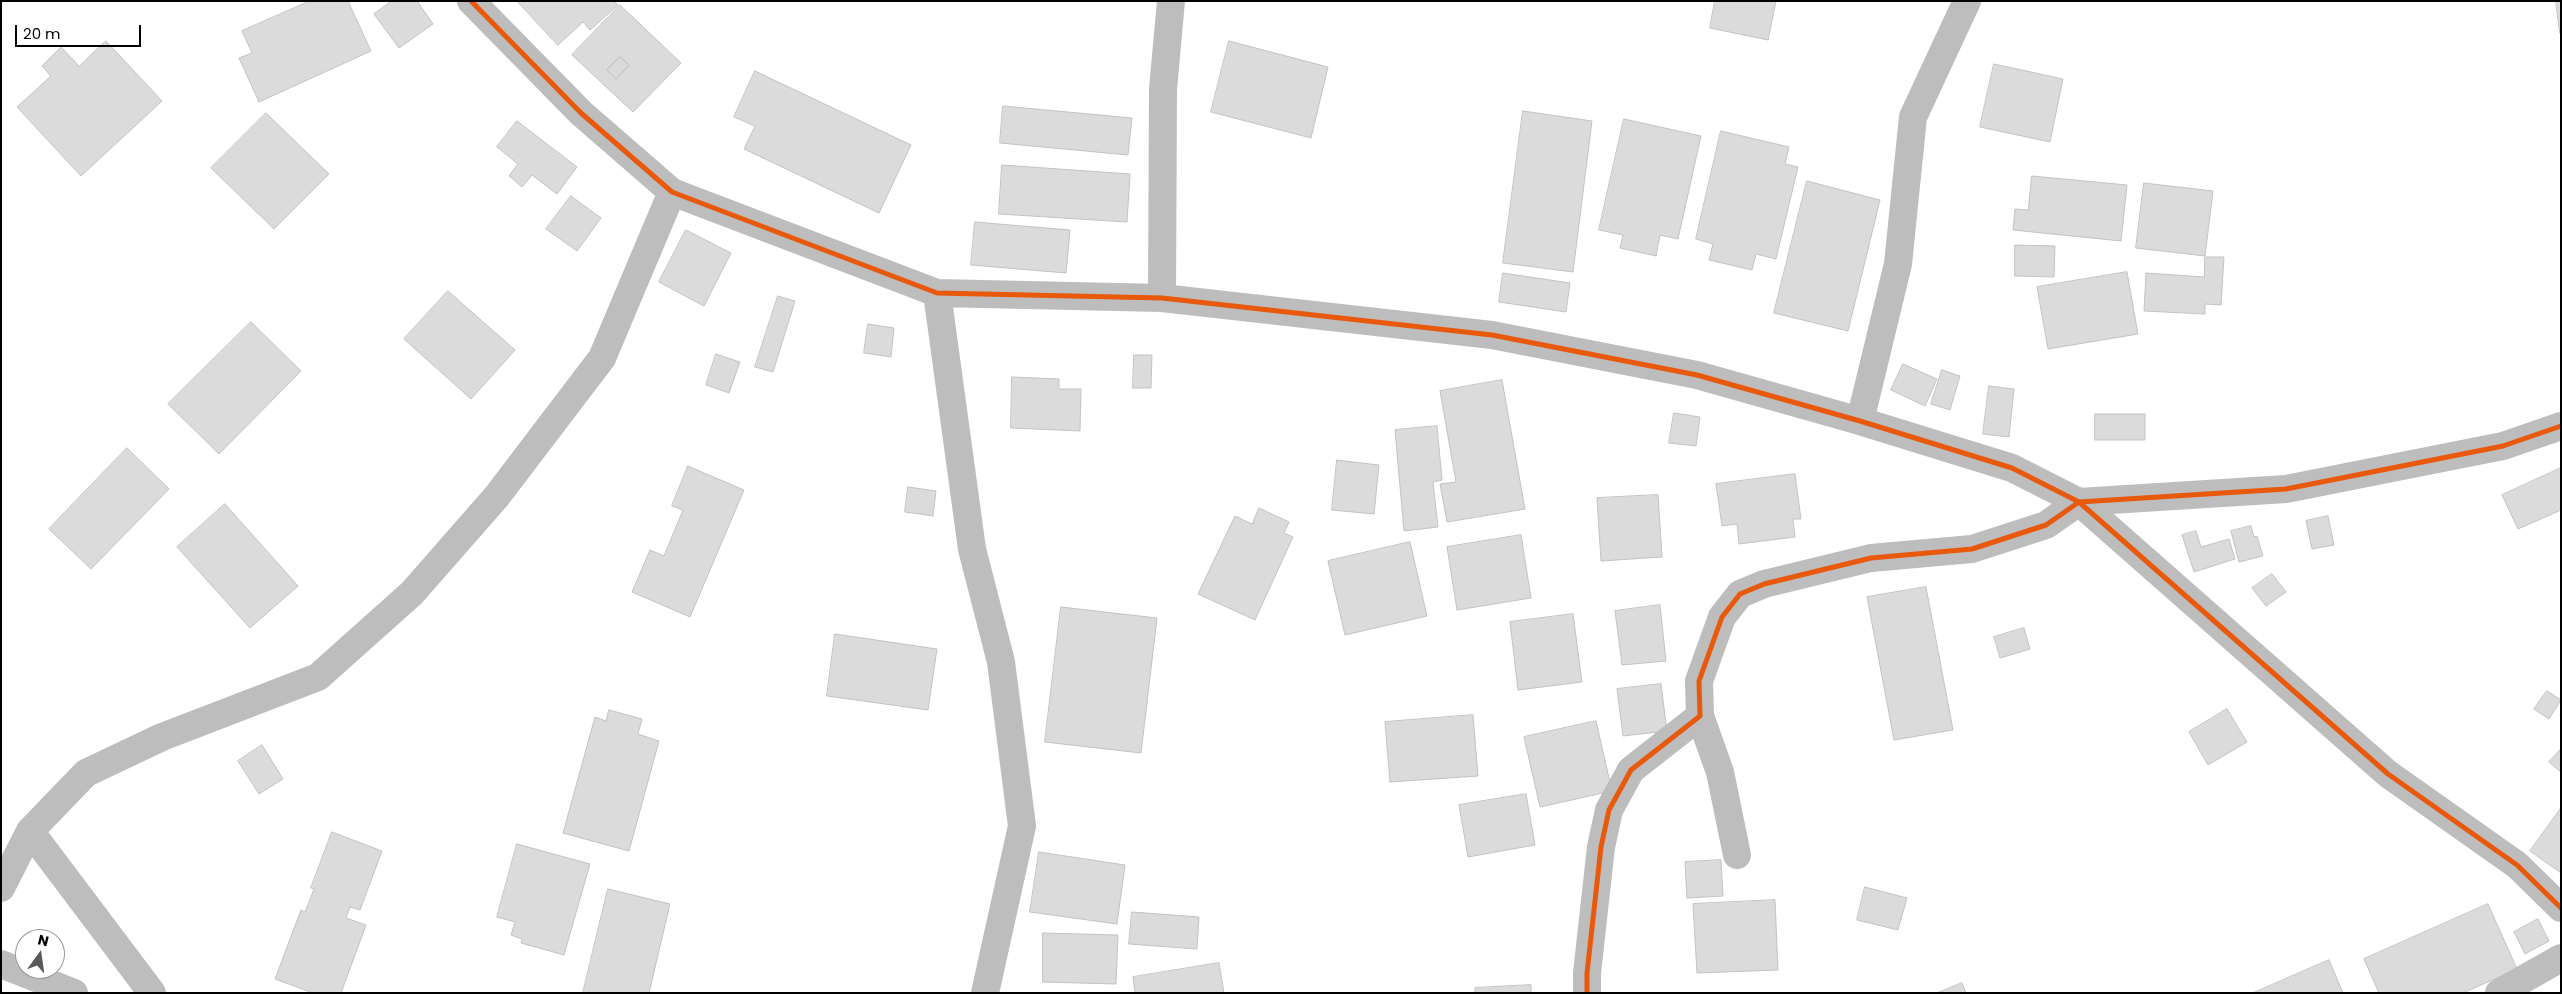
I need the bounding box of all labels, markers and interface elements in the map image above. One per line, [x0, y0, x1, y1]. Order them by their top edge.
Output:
scale bar [18, 15, 144, 47]
text: 20 m [23, 23, 61, 44]
north arrow [15, 929, 65, 979]
text: N [36, 929, 51, 951]

